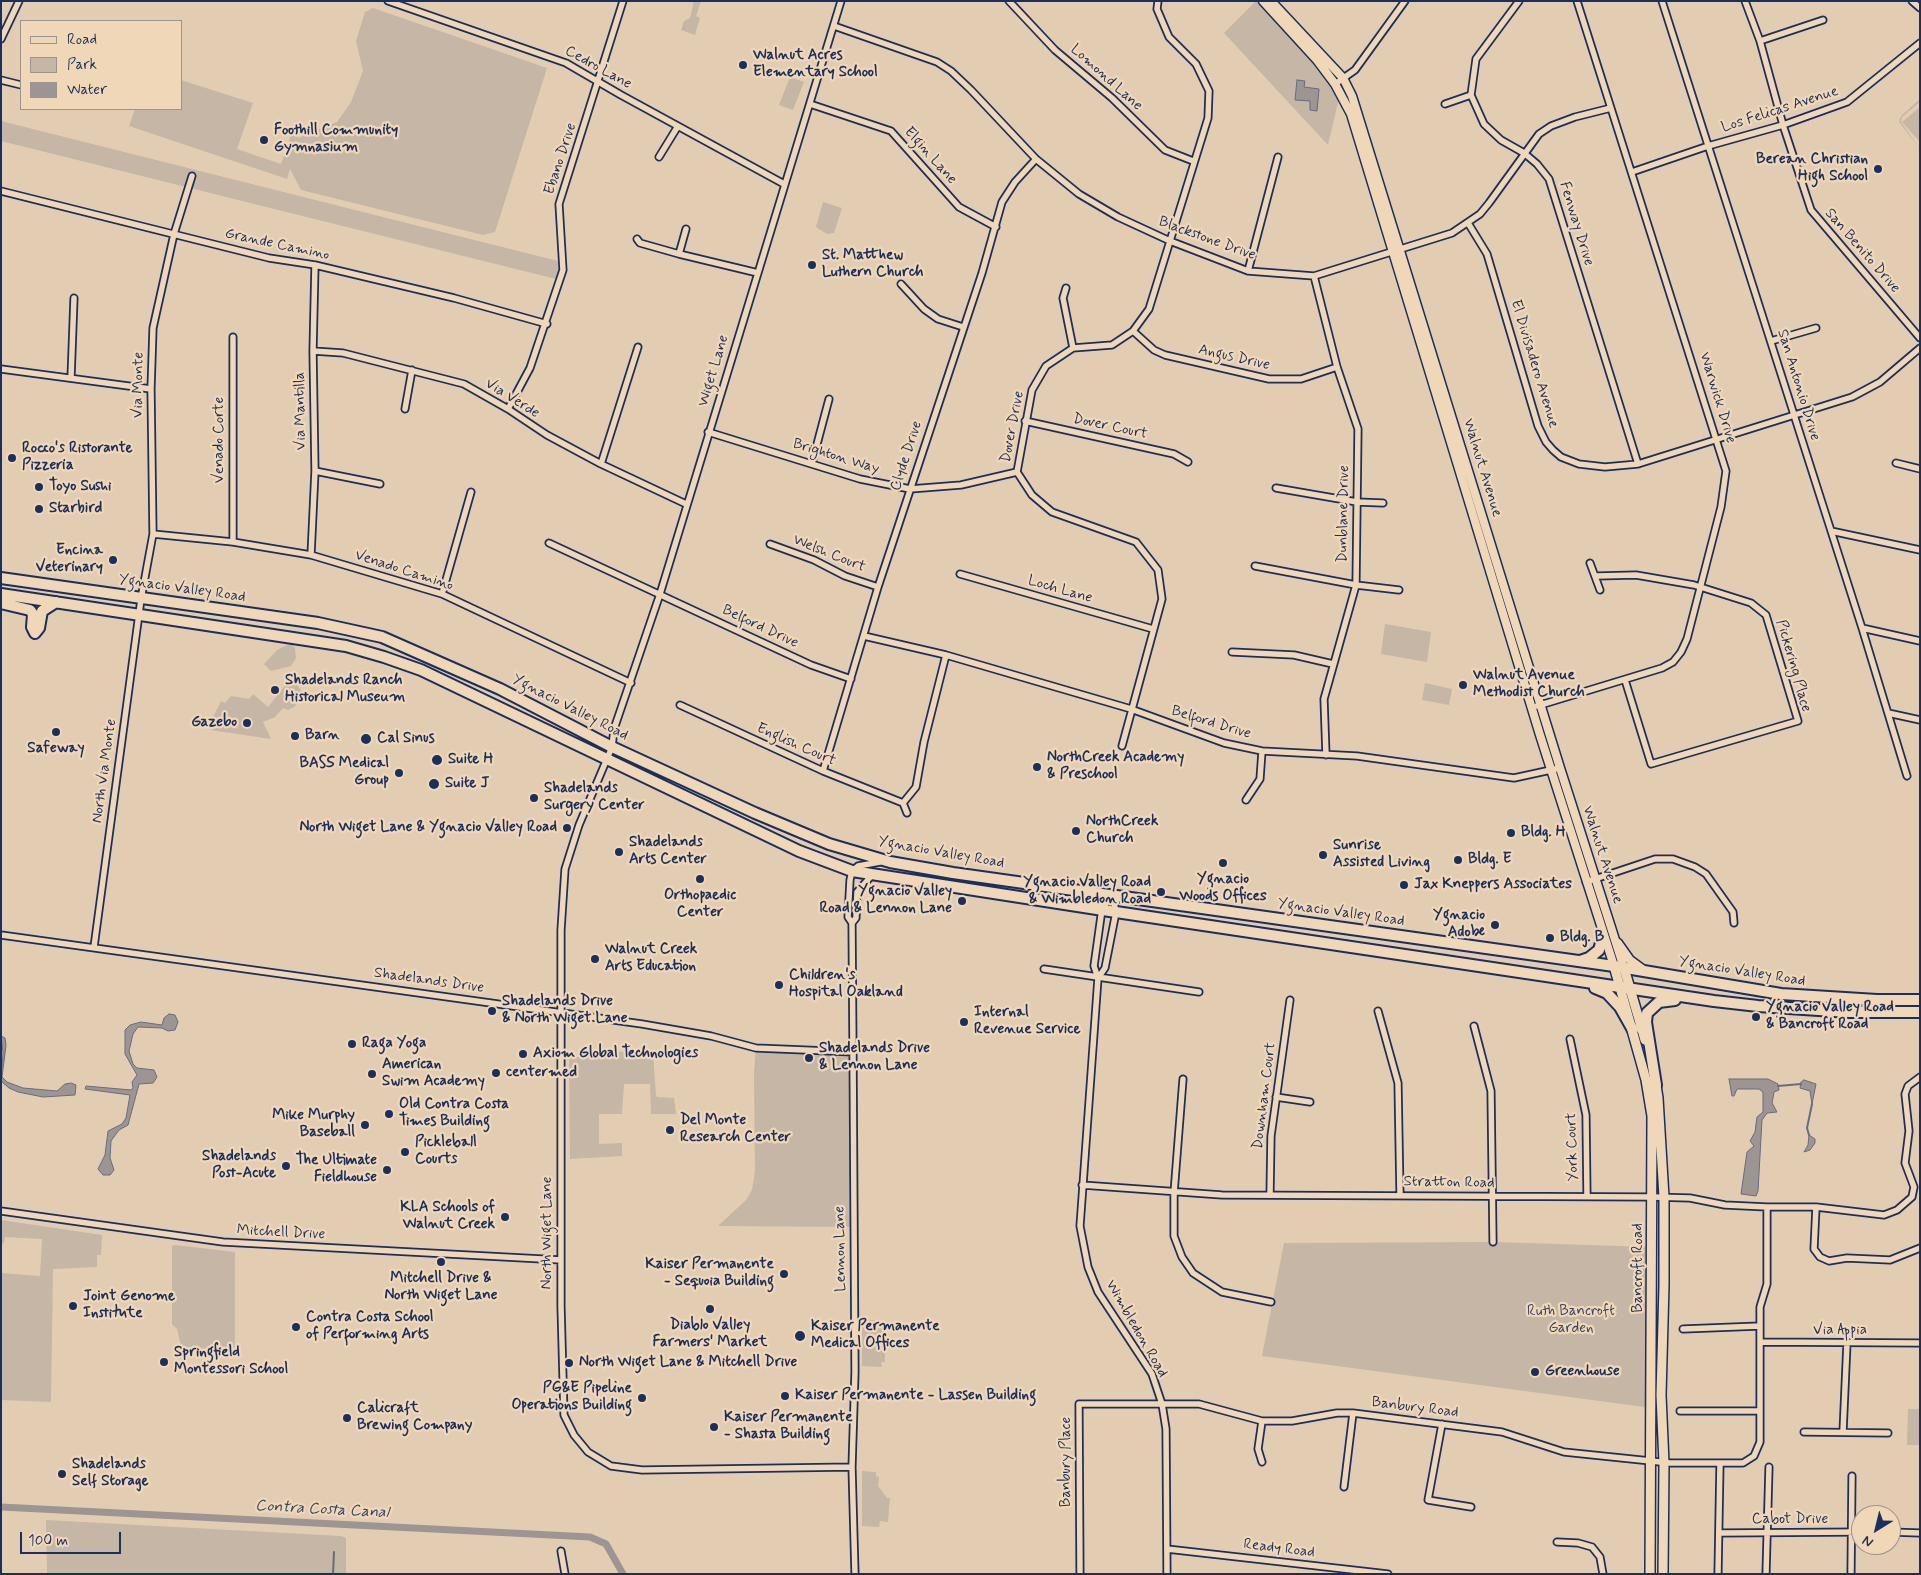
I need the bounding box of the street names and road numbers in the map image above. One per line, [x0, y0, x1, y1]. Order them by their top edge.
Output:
street label: Lomond Lane [1066, 41, 1146, 115]
street label: Cedro Lane [561, 42, 635, 94]
street label: Los Felicas Avenue [1719, 83, 1841, 137]
street label: Ebano Drive [541, 121, 581, 197]
street label: Elgin Lane [900, 124, 960, 188]
street label: Fenway Drive [1555, 180, 1597, 268]
street label: San Benito Drive [1820, 205, 1904, 297]
street label: Blackstone Drive [1156, 213, 1258, 265]
street label: Grande Camino [223, 225, 331, 265]
street label: El Divisadero Avenue [1506, 298, 1562, 430]
street label: San Antonio Drive [1773, 327, 1823, 443]
street label: Wiget Lane [695, 333, 733, 409]
street label: Angus Drive [1196, 341, 1272, 375]
street label: Warwick Drive [1695, 350, 1739, 446]
street label: Via Monte [129, 352, 149, 418]
street label: Via Mantilla [291, 372, 311, 450]
street label: Via Verde [481, 375, 543, 423]
street label: Dover Drive [997, 390, 1029, 464]
street label: Venado Corte [211, 397, 229, 483]
street label: Dover Court [1071, 410, 1149, 444]
street label: Walnut Avenue [1459, 417, 1505, 519]
street label: Clyde Drive [887, 419, 927, 493]
street label: Brighton Way [791, 435, 881, 479]
street label: Dunblane Drive [1334, 465, 1354, 563]
street label: Welsh Court [790, 531, 868, 577]
street label: Venado Camino [352, 547, 456, 595]
street label: Ygnacio Valley Road [117, 571, 247, 607]
street label: Loch Lane [1026, 572, 1094, 608]
street label: Belford Drive [719, 601, 801, 653]
street label: Pickering Place [1771, 618, 1815, 714]
street label: Ygnacio Valley Road [509, 671, 631, 745]
street label: Belford Drive [1169, 702, 1253, 744]
street label: North Via Monte [89, 718, 121, 824]
street label: English Court [754, 720, 838, 770]
street label: Walnut Avenue [1578, 804, 1626, 906]
street label: Ygnacio Valley Road [876, 833, 1006, 873]
street label: Ygnacio Valley Road [1276, 895, 1406, 931]
street label: Ygnacio Valley Road [1677, 953, 1807, 991]
street label: Shadelands Drive [373, 964, 485, 998]
street label: Downham Court [1250, 1042, 1280, 1150]
street label: York Court [1563, 1112, 1583, 1182]
street label: Stratton Road [1403, 1173, 1495, 1193]
street label: North Wiget Lane [539, 1177, 557, 1289]
street label: Lennon Lane [831, 1206, 851, 1292]
street label: Mitchell Drive [236, 1222, 326, 1244]
street label: Bancroft Road [1630, 1223, 1648, 1313]
street label: Wimbledon Road [1101, 1277, 1171, 1381]
street label: Via Appia [1813, 1322, 1867, 1340]
street label: Banbury Road [1371, 1394, 1459, 1422]
street label: Banbury Place [1058, 1417, 1076, 1507]
street label: Cabot Drive [1752, 1511, 1828, 1529]
street label: Ready Road [1242, 1536, 1316, 1562]

